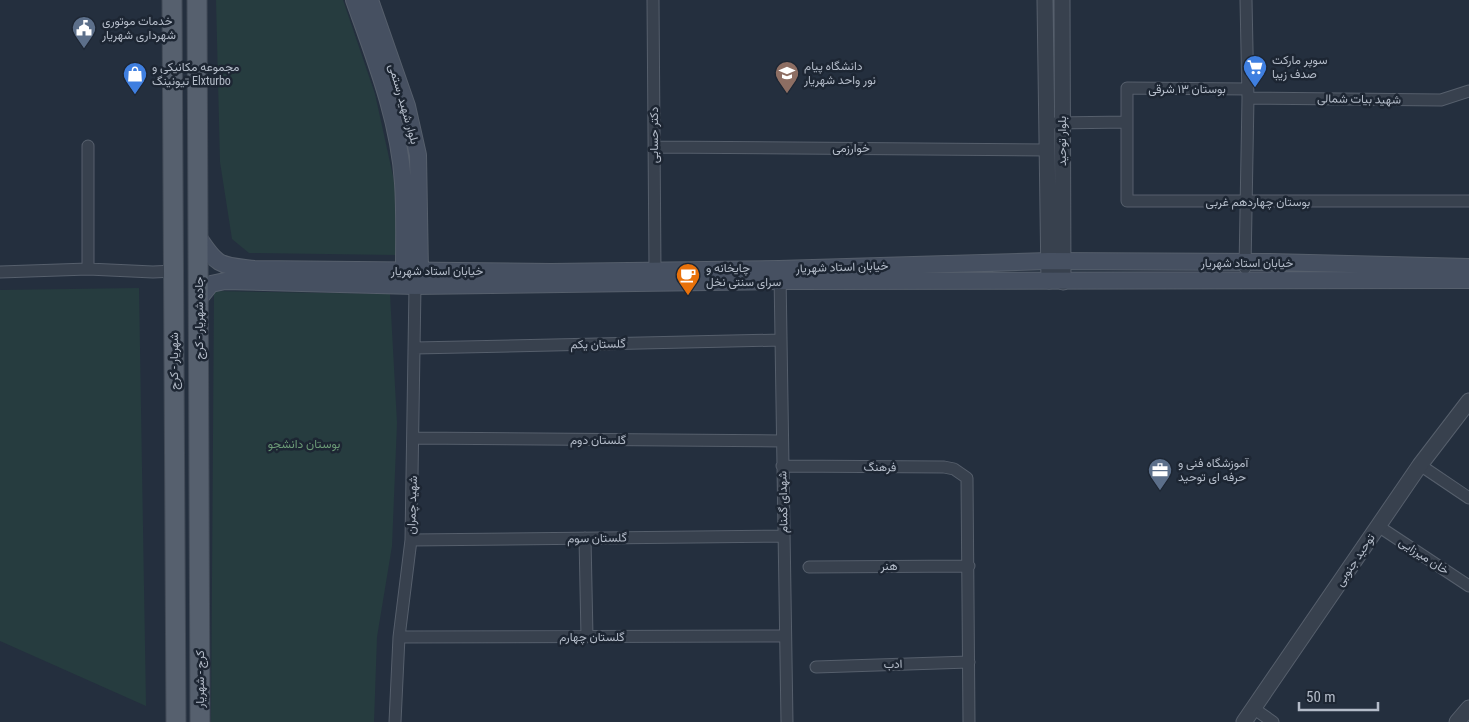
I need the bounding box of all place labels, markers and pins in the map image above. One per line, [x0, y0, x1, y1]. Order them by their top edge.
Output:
place label: خدمات موتوری شهرداری شهریار [101, 14, 176, 43]
public building icon: خدمات موتوری شهرداری شهریار [71, 15, 97, 49]
place label: سوپر مارکت صدف زیبا [1272, 53, 1327, 82]
supermarket icon: سوپر مارکت صدف زیبا [1242, 54, 1268, 88]
place label: دانشگاه پیام نور واحد شهریار [803, 59, 876, 88]
place label: مجموعه مکانیکی و تیونینگ Elxturbo [152, 60, 239, 89]
school or university icon: دانشگاه پیام نور واحد شهریار [774, 60, 800, 94]
shop icon: مجموعه مکانیکی و تیونینگ Elxturbo [122, 61, 148, 95]
place label: چایخانه و سرای سنتی نخل [706, 261, 781, 290]
cafe icon: چایخانه و سرای سنتی نخل [675, 262, 701, 296]
place label: آموزشگاه فنی و حرفه ای توحید [1178, 456, 1249, 485]
office icon: آموزشگاه فنی و حرفه ای توحید [1147, 457, 1173, 491]

